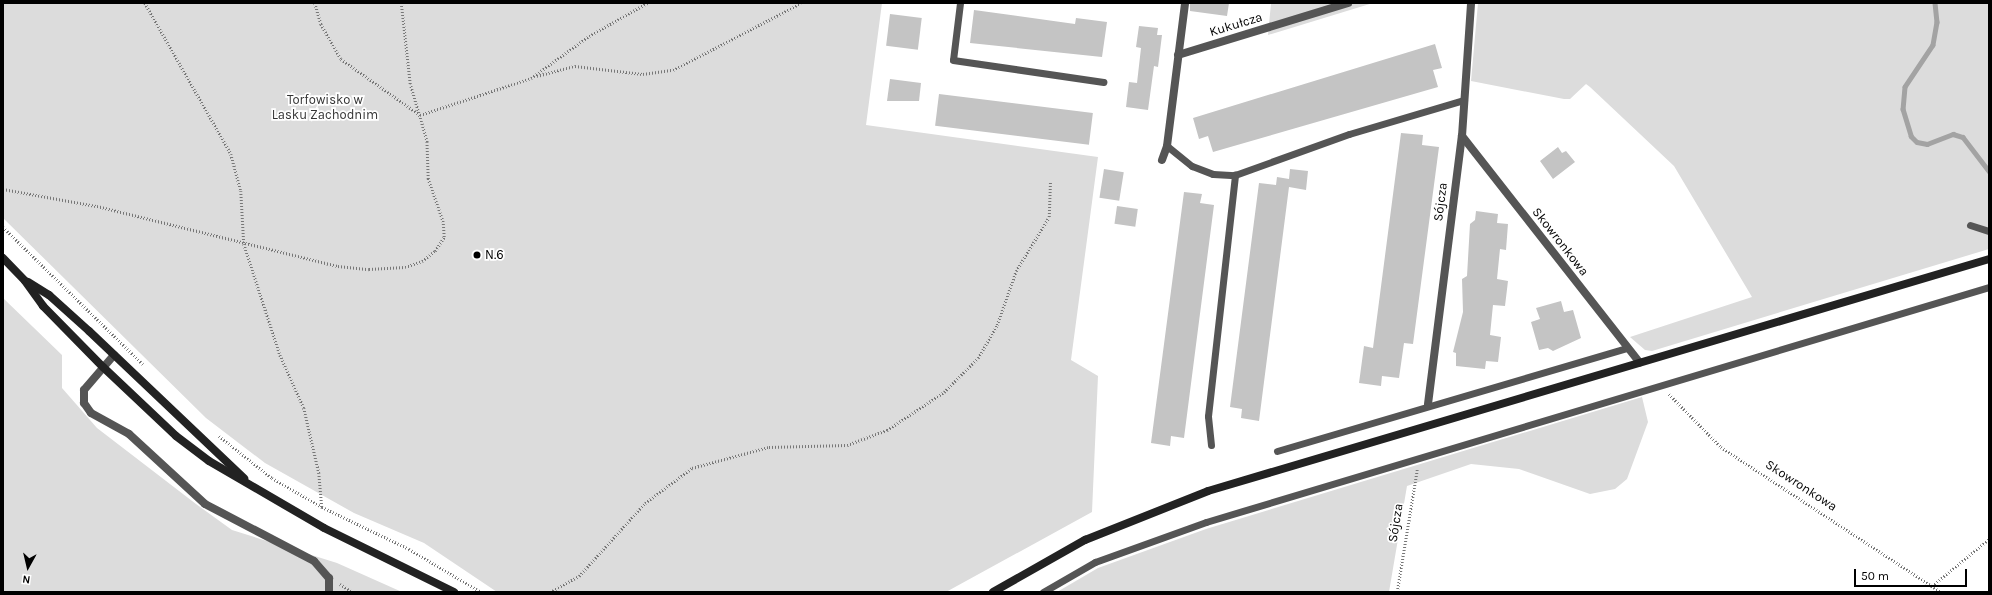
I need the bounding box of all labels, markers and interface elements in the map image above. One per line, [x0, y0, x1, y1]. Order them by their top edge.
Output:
street label: Kukułcza [1208, 10, 1264, 40]
park label: Torfowisko w Lasku Zachodnim [272, 93, 378, 124]
street label: Sójcza [1431, 182, 1451, 222]
street label: Skowronkowa [1529, 205, 1591, 279]
place label: N.6 [485, 247, 504, 263]
marker: N.6 [472, 250, 482, 260]
street label: Skowronkowa [1762, 457, 1840, 515]
street label: Sójcza [1385, 502, 1407, 544]
north arrow [8, 547, 48, 587]
scale bar [1856, 561, 1969, 587]
text: 50 m [1861, 569, 1889, 583]
text: N [21, 572, 31, 586]

